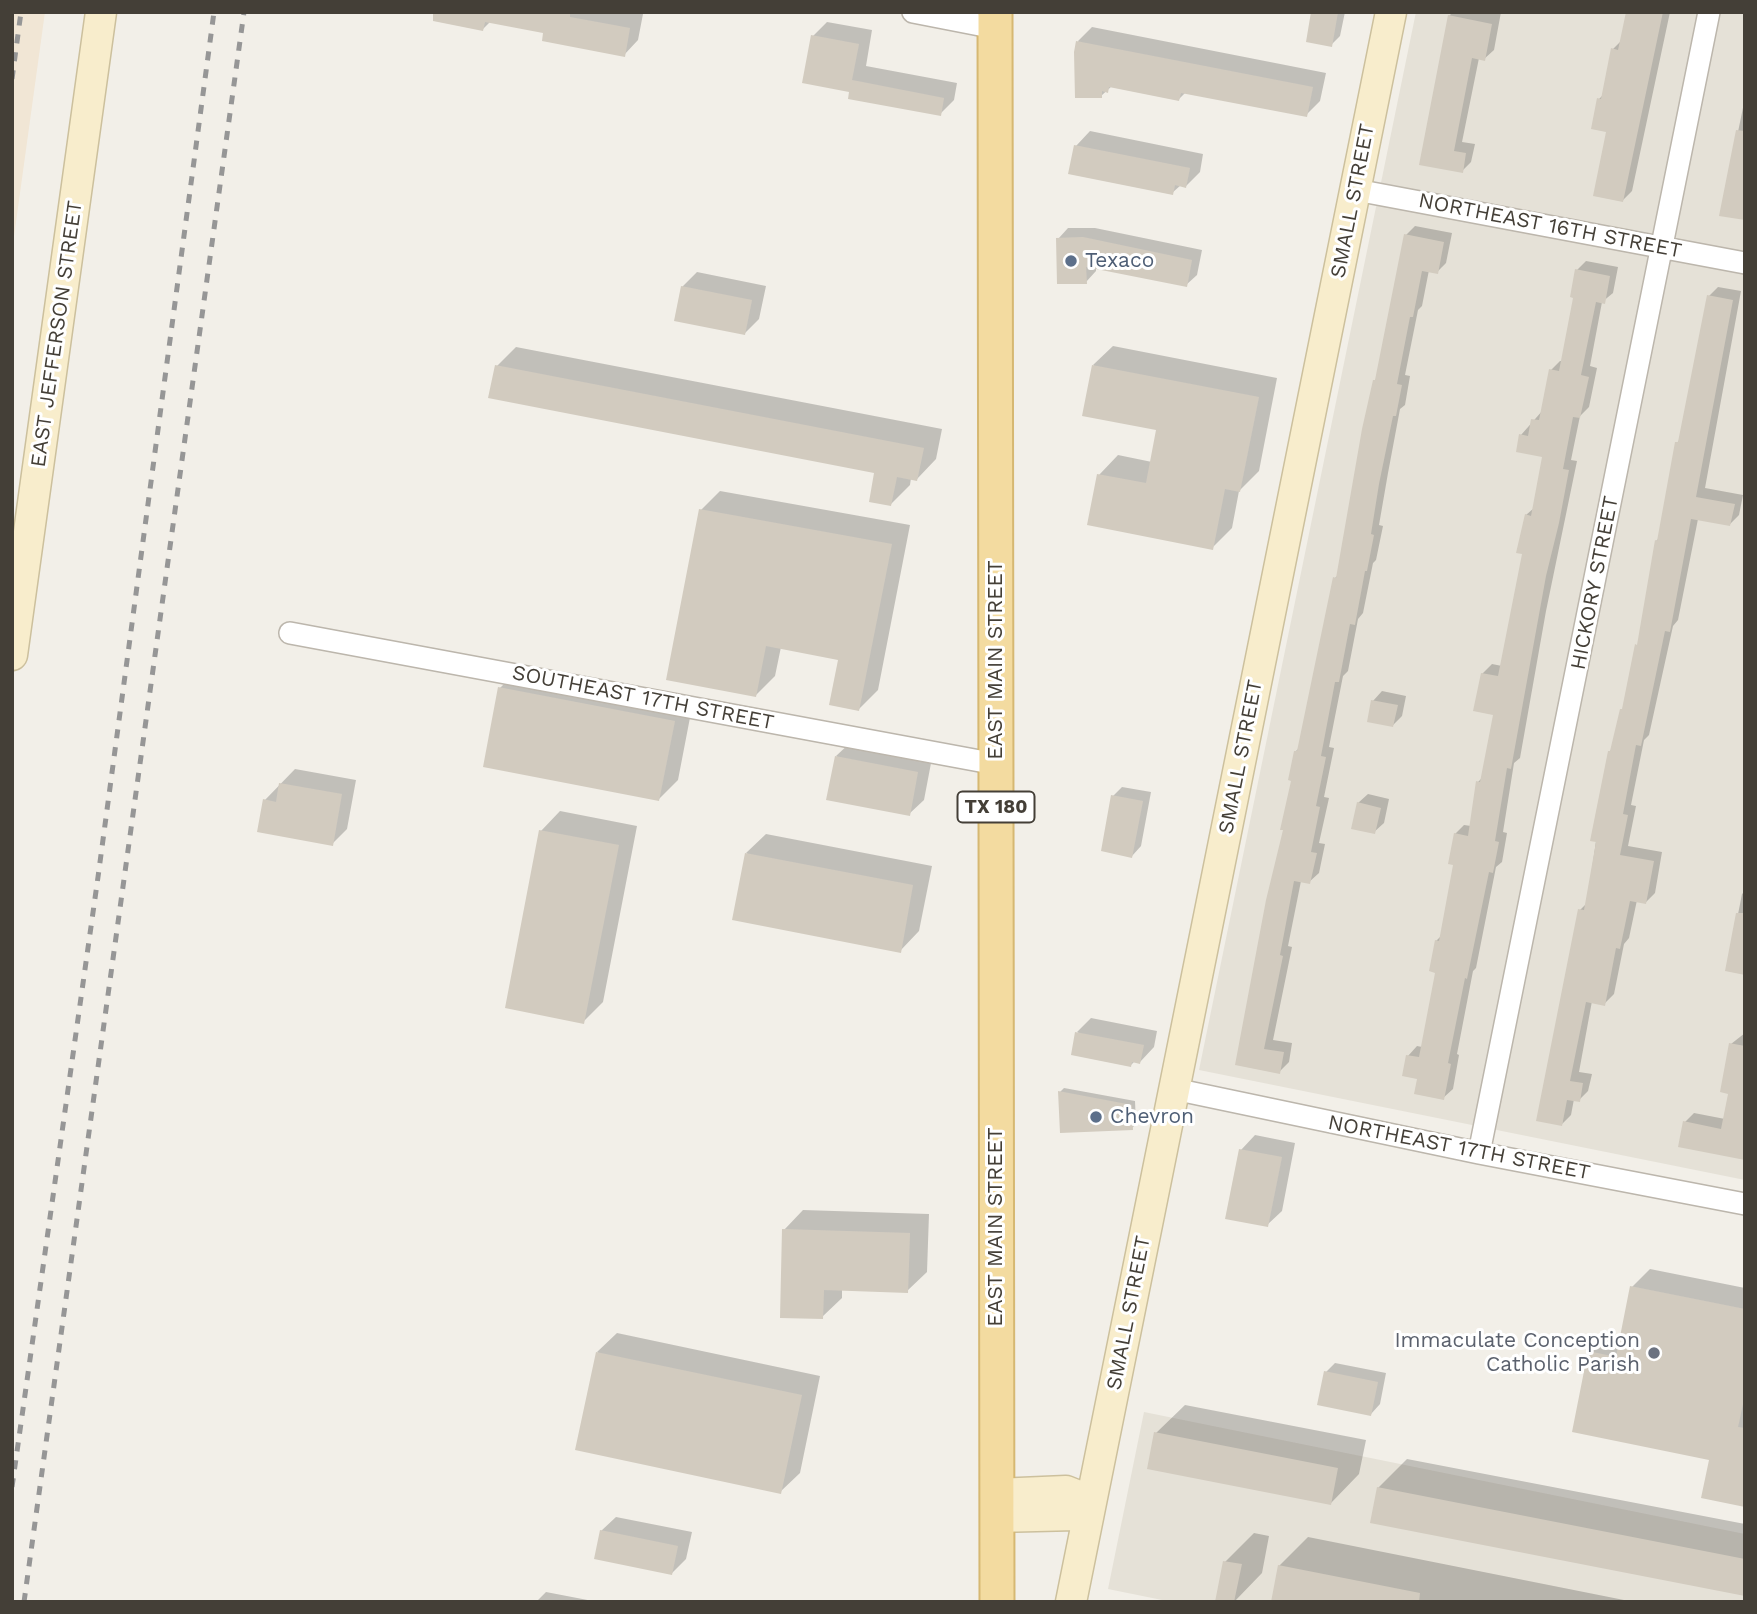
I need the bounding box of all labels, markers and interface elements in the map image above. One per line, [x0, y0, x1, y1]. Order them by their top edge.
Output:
street label: SMALL STREET [1326, 122, 1380, 280]
street label: NORTHEAST 16TH STREET [1416, 188, 1684, 264]
street label: EAST JEFFERSON STREET [26, 199, 88, 469]
place label: Texaco [1085, 248, 1154, 274]
marker: Texaco [1063, 253, 1079, 269]
street label: HICKORY STREET [1566, 494, 1624, 672]
street label: EAST MAIN STREET [983, 560, 1009, 760]
street label: SOUTHEAST 17TH STREET [510, 660, 776, 736]
street label: SMALL STREET [1214, 678, 1268, 836]
road number: TX 180 [958, 792, 1034, 822]
place label: Chevron [1110, 1104, 1194, 1130]
marker: Chevron [1088, 1109, 1104, 1125]
street label: NORTHEAST 17TH STREET [1326, 1110, 1592, 1186]
street label: EAST MAIN STREET [983, 1127, 1009, 1327]
street label: SMALL STREET [1102, 1234, 1156, 1392]
place label: Immaculate Conception Catholic Parish [1394, 1328, 1640, 1378]
marker: Immaculate Conception Catholic Parish [1646, 1345, 1662, 1361]

